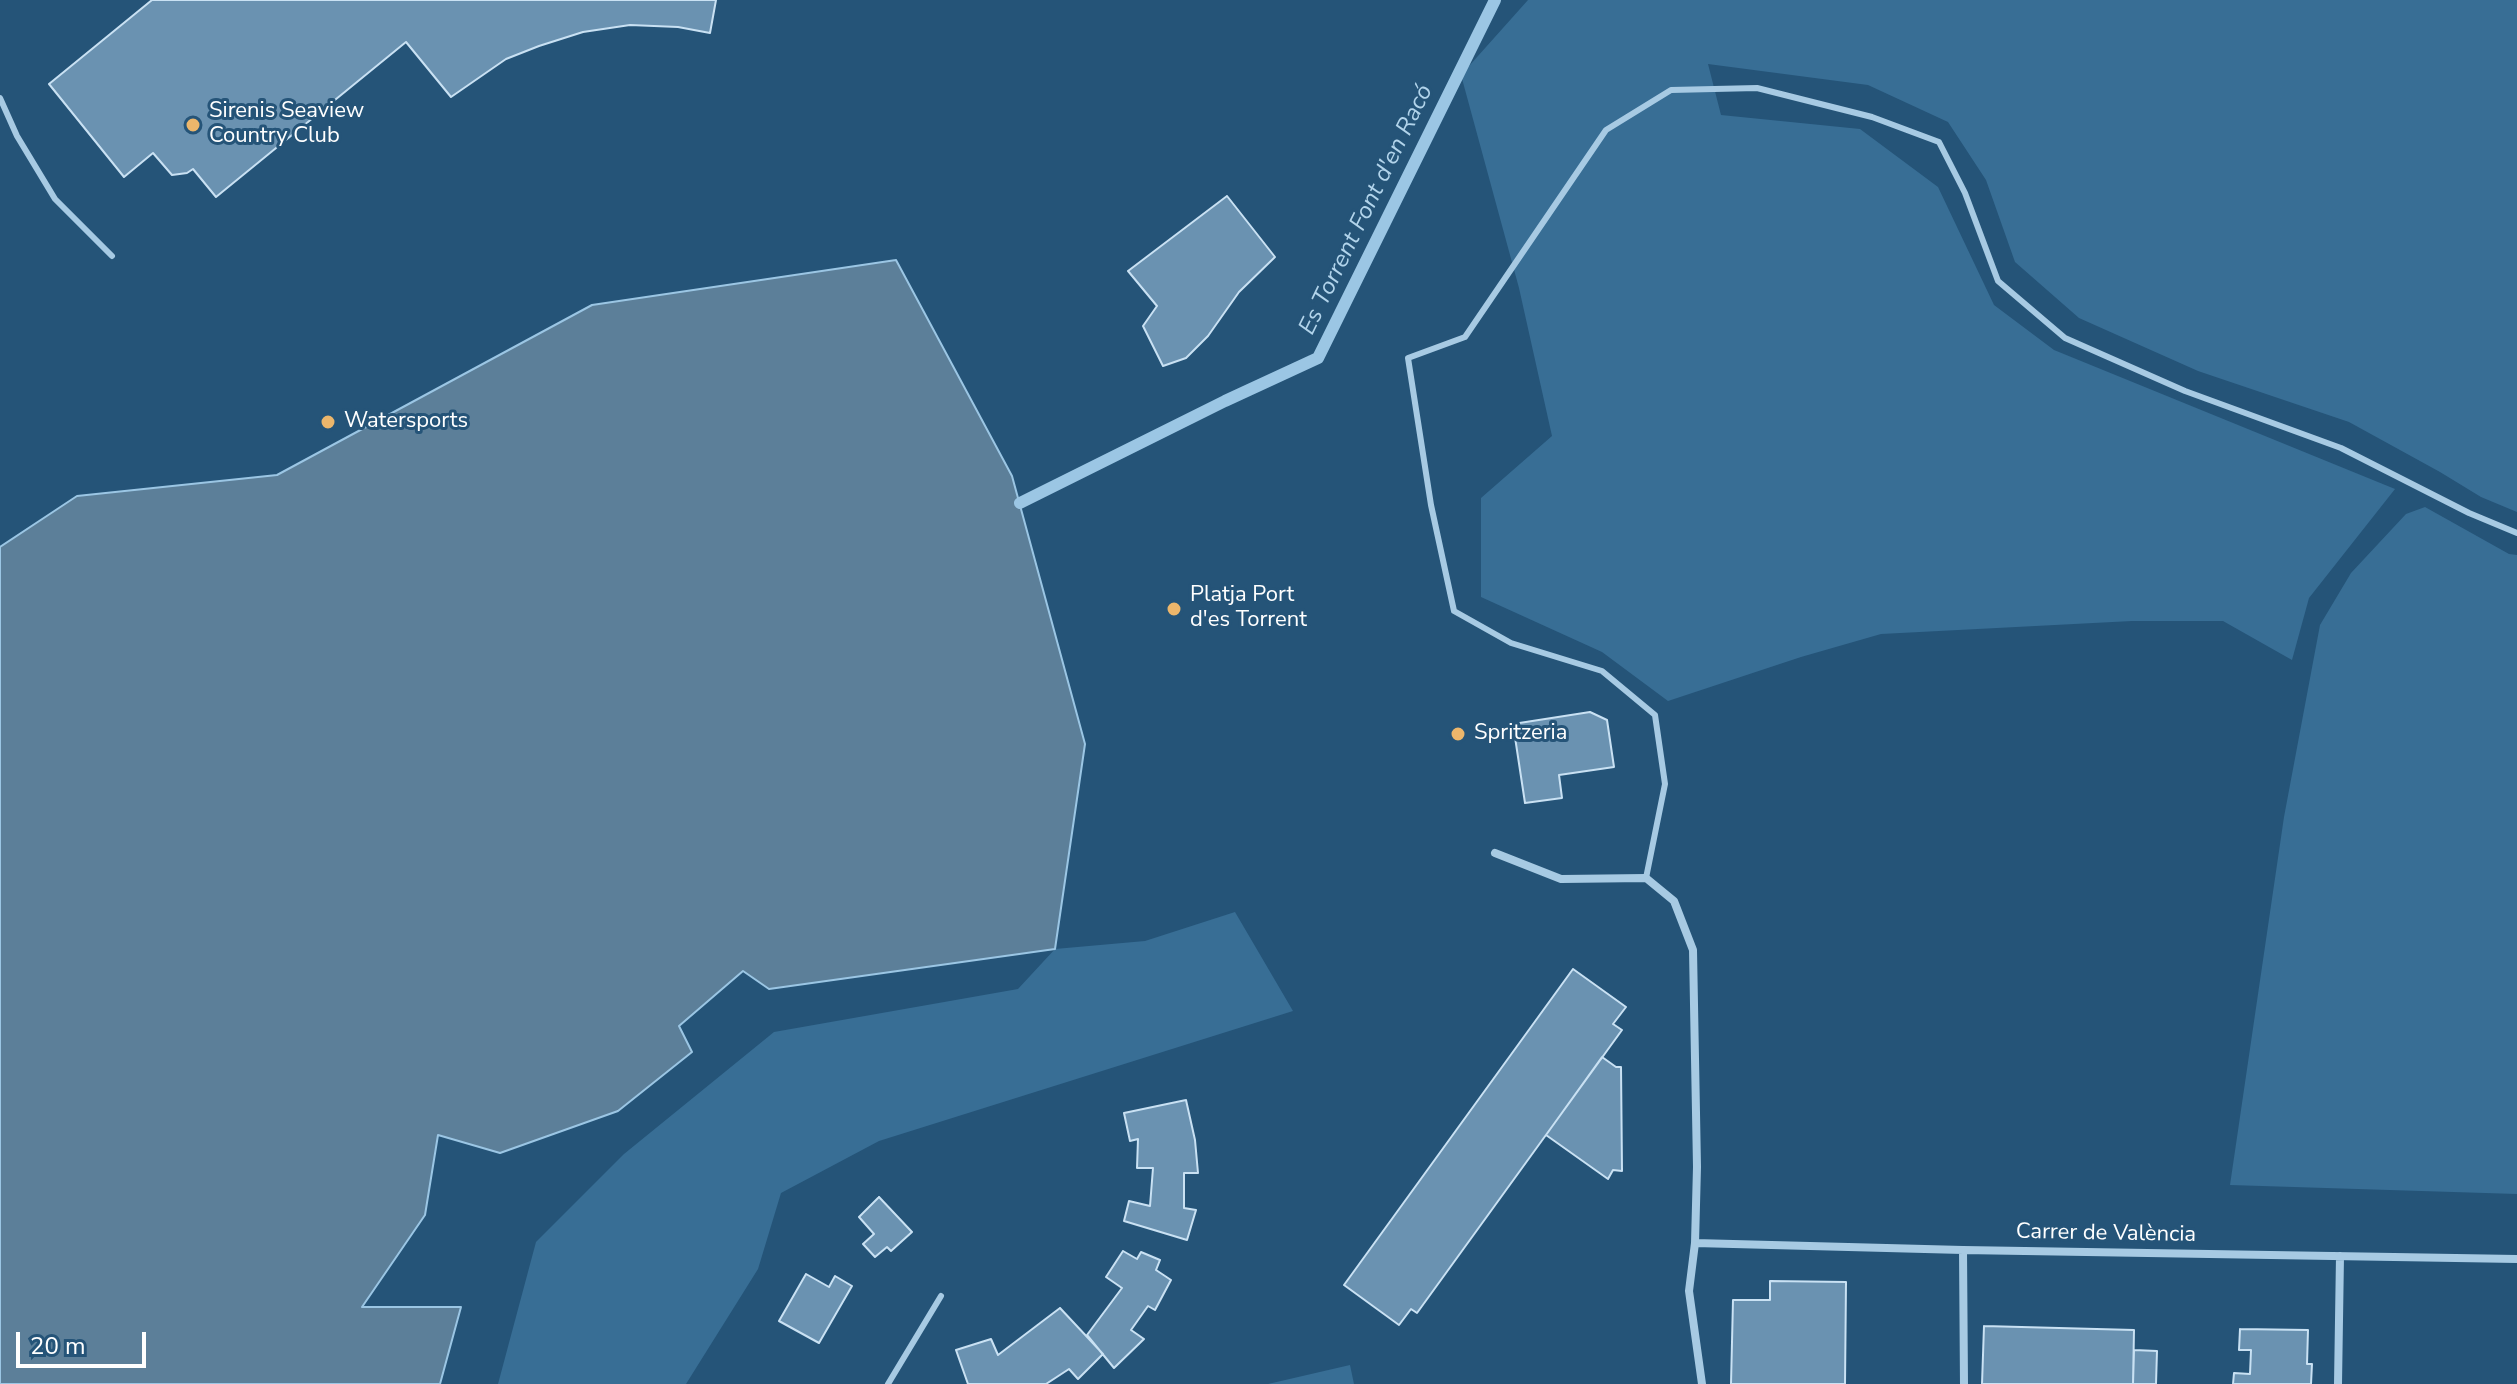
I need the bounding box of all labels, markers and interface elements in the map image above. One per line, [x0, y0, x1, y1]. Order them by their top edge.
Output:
water label: Es Torrent Font d'en Racó [1294, 80, 1440, 340]
place label: Sirenis Seaview Country Club [209, 99, 364, 150]
marker: Sirenis Seaview Country Club [184, 116, 202, 134]
place label: Watersports [344, 409, 468, 435]
marker: Watersports [319, 413, 337, 431]
place label: Platja Port d'es Torrent [1190, 583, 1307, 634]
marker: Platja Port d'es Torrent [1165, 600, 1183, 618]
place label: Spritzeria [1474, 721, 1567, 747]
marker: Spritzeria [1449, 725, 1467, 743]
street label: Carrer de València [2016, 1219, 2196, 1249]
scale bar [20, 1316, 150, 1366]
text: 20 m [30, 1330, 86, 1362]

